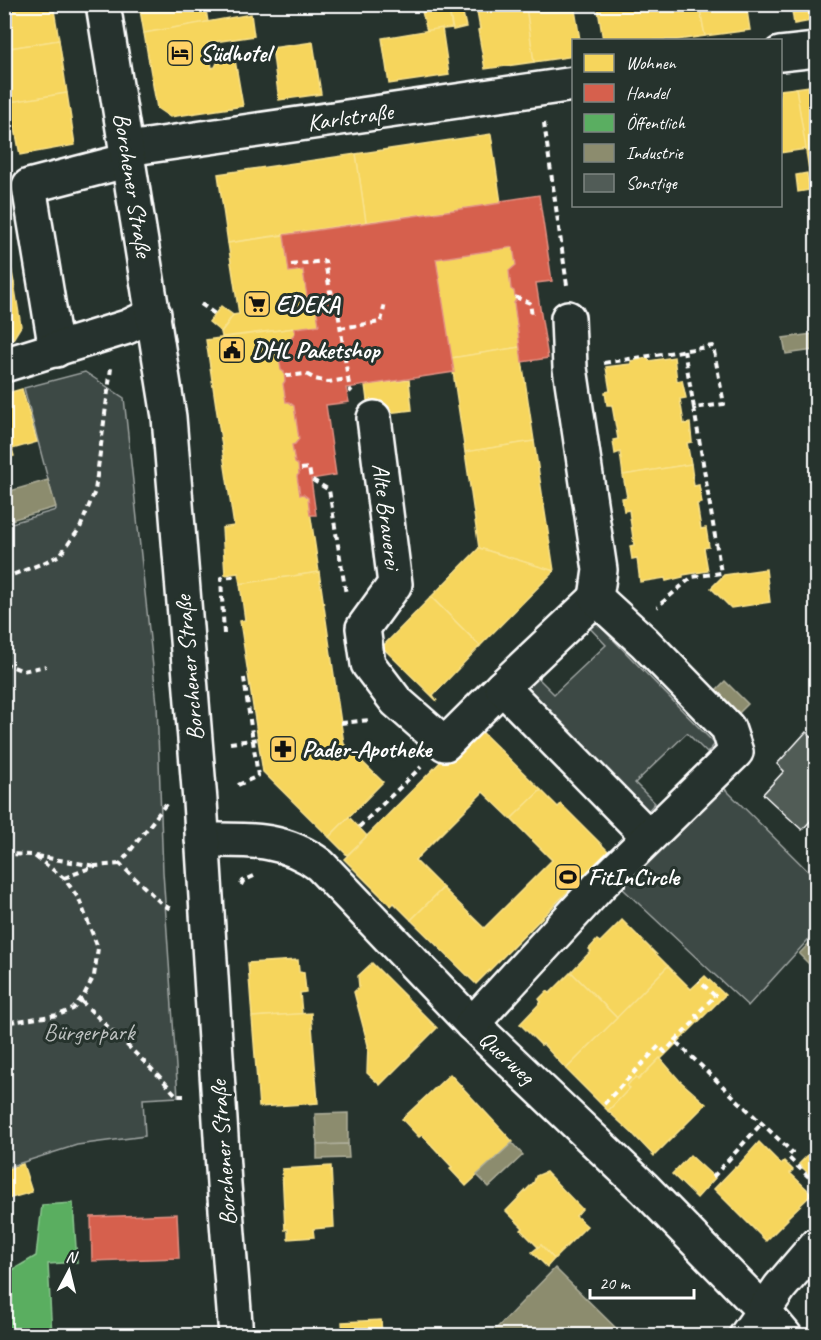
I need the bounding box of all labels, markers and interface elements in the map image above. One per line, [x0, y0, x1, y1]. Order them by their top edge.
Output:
hotel icon: Südhotel [165, 38, 195, 68]
place label: Südhotel [200, 38, 275, 68]
legend [572, 39, 782, 207]
text: Wohnen [626, 52, 677, 74]
text: Handel [626, 82, 671, 104]
street label: Karlstraße [305, 96, 397, 138]
street label: Borchener Straße [107, 111, 160, 261]
text: Öffentlich [626, 112, 686, 134]
text: Industrie [626, 142, 684, 164]
text: Sonstige [626, 172, 678, 194]
supermarket icon: EDEKA [242, 289, 272, 319]
place label: EDEKA [276, 289, 341, 319]
public building icon: DHL Paketshop [217, 335, 247, 365]
place label: DHL Paketshop [252, 335, 381, 365]
street label: Alte Brauerei [366, 462, 409, 574]
street label: Borchener Straße [168, 592, 210, 742]
pharmacy icon: Pader-Apotheke [268, 734, 298, 764]
place label: Pader-Apotheke [302, 734, 433, 764]
sports icon: FitInCircle [553, 862, 583, 892]
place label: FitInCircle [588, 862, 681, 892]
park label: Bürgerpark [43, 1017, 137, 1047]
street label: Querweg [473, 1023, 542, 1092]
street label: Borchener Straße [203, 1077, 243, 1227]
north arrow [39, 1241, 99, 1301]
text: N [65, 1247, 80, 1268]
scale bar [590, 1262, 694, 1300]
text: 20 m [599, 1272, 632, 1294]

